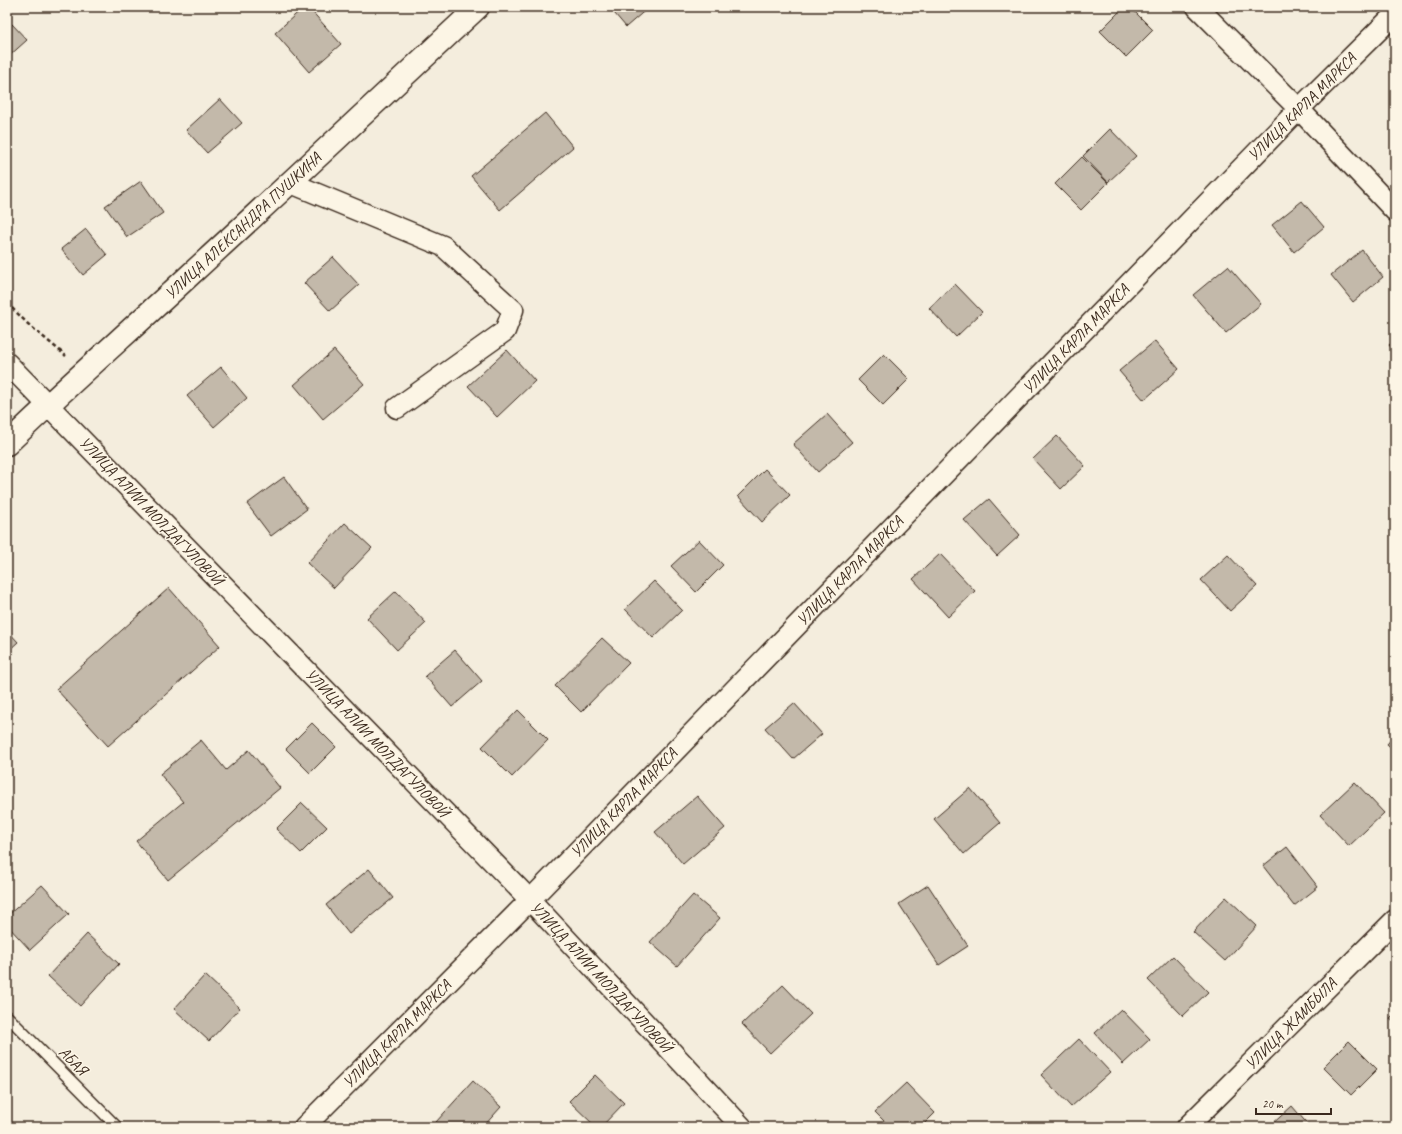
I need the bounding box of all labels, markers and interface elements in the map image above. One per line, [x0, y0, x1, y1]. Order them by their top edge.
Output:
street label: УЛИЦА КАРЛА МАРКСА [1244, 48, 1361, 165]
street label: УЛИЦА АЛЕКСАНДРА ПУШКИНА [161, 148, 326, 304]
street label: УЛИЦА КАРЛА МАРКСА [1018, 279, 1134, 398]
street label: УЛИЦА АЛИИ МОЛДАГУЛОВОЙ [75, 433, 229, 591]
street label: УЛИЦА КАРЛА МАРКСА [792, 511, 908, 630]
street label: УЛИЦА АЛИИ МОЛДАГУЛОВОЙ [301, 665, 455, 823]
street label: УЛИЦА КАРЛА МАРКСА [566, 743, 682, 862]
street label: УЛИЦА АЛИИ МОЛДАГУЛОВОЙ [526, 898, 678, 1059]
street label: УЛИЦА ЖАМБЫЛА [1241, 973, 1342, 1074]
street label: УЛИЦА КАРЛА МАРКСА [339, 975, 456, 1092]
street label: АБАЯ [54, 1042, 93, 1081]
scale bar [1256, 1090, 1331, 1116]
text: 20 m [1262, 1096, 1284, 1112]

